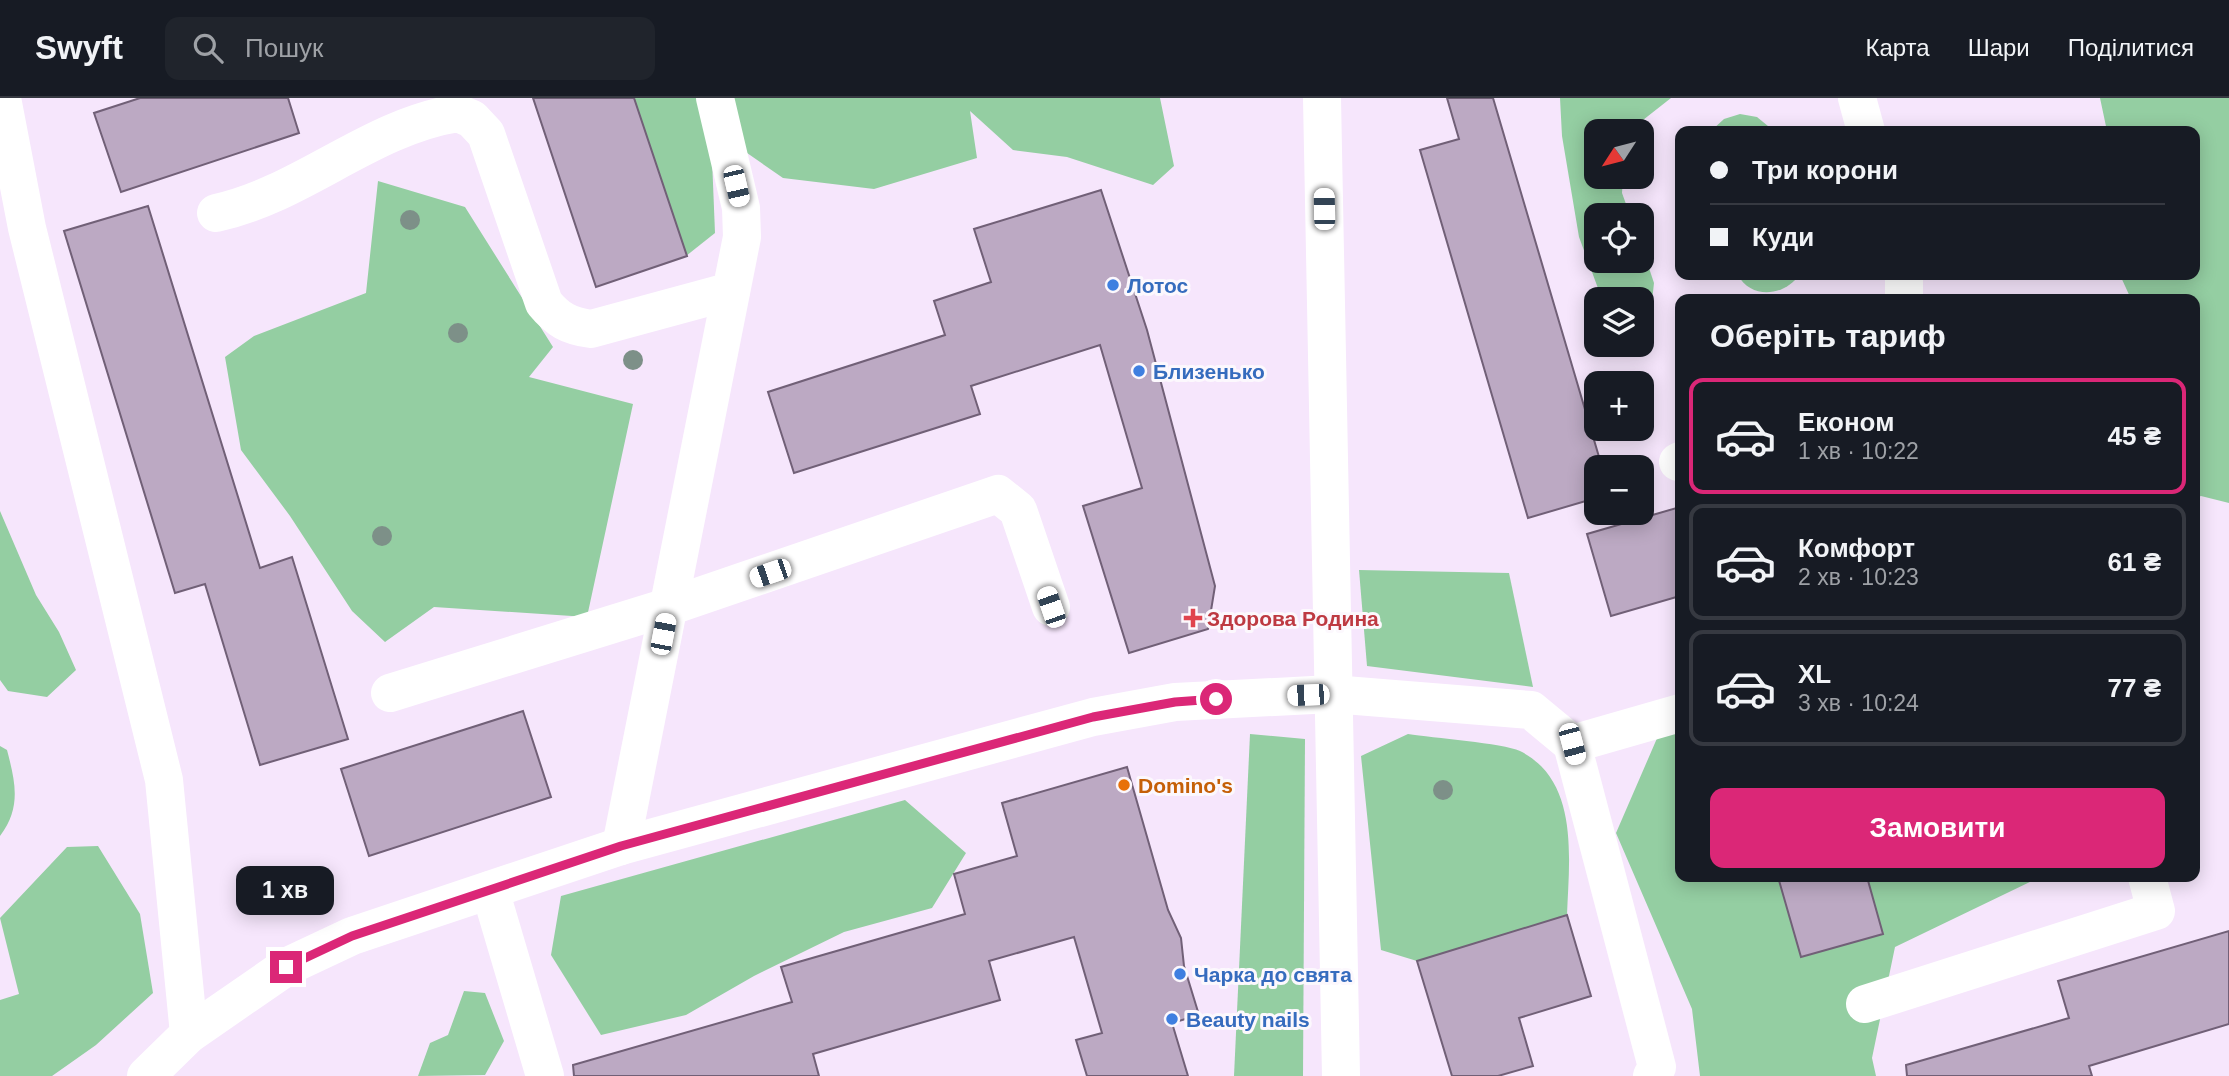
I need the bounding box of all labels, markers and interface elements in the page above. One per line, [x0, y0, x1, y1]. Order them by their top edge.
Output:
search box [165, 17, 655, 80]
text: Swyft [35, 29, 123, 66]
icon: search [189, 29, 227, 67]
text: Пошук [245, 33, 323, 63]
text: Карта [1865, 34, 1930, 61]
text: Шари [1968, 34, 2030, 61]
text: Поділитися [2068, 34, 2194, 61]
north arrow [1584, 119, 1654, 189]
map controls [1584, 119, 1654, 525]
text: Три корони [1752, 155, 1898, 185]
car [722, 163, 751, 209]
car [1314, 188, 1335, 230]
button: locate [1584, 203, 1654, 273]
text: Куди [1752, 222, 1814, 252]
place label: Лотос [1127, 274, 1189, 297]
marker: Лотос [1105, 277, 1121, 293]
button: layers [1584, 287, 1654, 357]
text: Оберіть тариф [1710, 318, 1946, 354]
place label: Близенько [1153, 360, 1265, 383]
marker: Близенько [1131, 363, 1147, 379]
button: + [1584, 371, 1654, 441]
icon: car [1714, 405, 1777, 468]
text: Економ [1798, 407, 1894, 437]
text: 45 ₴ [2108, 421, 2161, 451]
text: 1 хв · 10:22 [1798, 438, 1919, 464]
button: − [1584, 455, 1654, 525]
icon: car [1714, 531, 1777, 594]
text: Комфорт [1798, 533, 1915, 563]
text: 61 ₴ [2108, 547, 2161, 577]
car [747, 556, 794, 590]
text: 2 хв · 10:23 [1798, 564, 1919, 590]
car [1035, 584, 1068, 630]
place label: Здорова Родина [1207, 607, 1379, 630]
marker: Здорова Родина [1185, 610, 1201, 626]
car [649, 611, 678, 657]
icon: car [1714, 657, 1777, 720]
text: XL [1798, 659, 1831, 689]
text: 77 ₴ [2108, 673, 2161, 703]
route start [1200, 683, 1232, 715]
car [1287, 684, 1330, 706]
text: 3 хв · 10:24 [1798, 690, 1919, 716]
car [1557, 721, 1588, 767]
place label: Domino's [1138, 774, 1233, 797]
marker: Domino's [1116, 777, 1132, 793]
button: Замовити [1710, 788, 2165, 868]
callout: 1 хв [237, 866, 335, 914]
text: 1 хв [262, 877, 308, 903]
route end [270, 951, 302, 983]
place label: Чарка до свята [1194, 963, 1352, 986]
marker: Чарка до свята [1172, 966, 1188, 982]
place label: Beauty nails [1186, 1008, 1310, 1031]
marker: Beauty nails [1164, 1011, 1180, 1027]

